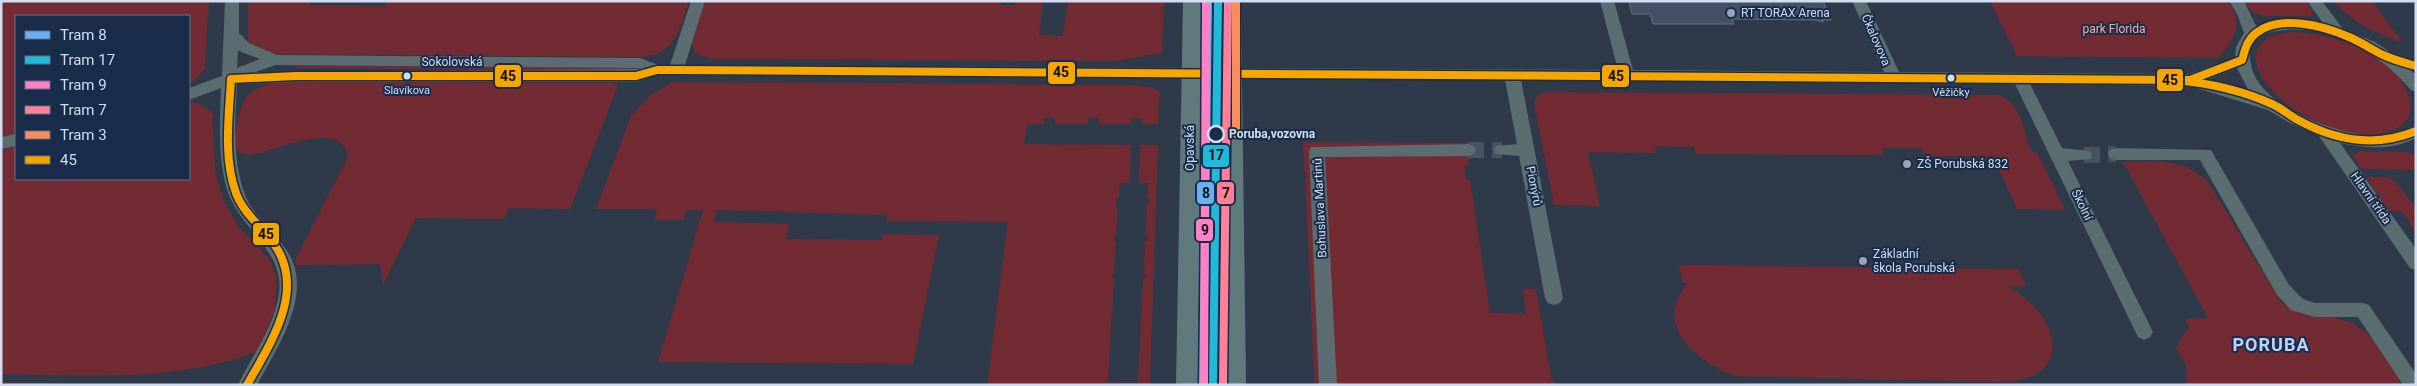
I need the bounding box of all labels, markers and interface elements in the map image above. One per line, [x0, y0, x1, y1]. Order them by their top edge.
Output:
place label: RT TORAX Arena [1741, 6, 1830, 20]
marker: RT TORAX Arena [1725, 7, 1737, 19]
street label: Čkalovova [1858, 12, 1894, 68]
legend [15, 15, 190, 180]
park label: park Florida [2082, 22, 2146, 36]
text: Tram 8 [60, 26, 107, 44]
text: Tram 17 [60, 51, 115, 69]
street label: Sokolovská [421, 55, 483, 69]
line badge: 45 [1047, 61, 1076, 85]
line badge: 45 [494, 64, 522, 88]
text: 45 [1053, 64, 1069, 80]
line badge: 45 [1601, 64, 1630, 88]
text: 45 [500, 68, 516, 84]
text: 45 [1608, 68, 1624, 84]
line badge: 45 [2156, 68, 2184, 92]
marker: Slavíkova [402, 71, 412, 81]
text: 45 [2162, 72, 2178, 88]
marker: Věžičky [1946, 73, 1956, 83]
text: Tram 9 [60, 76, 107, 94]
place label: Slavíkova [384, 84, 430, 97]
place label: Věžičky [1932, 86, 1970, 99]
text: Tram 7 [60, 101, 107, 119]
street label: Opavská [1183, 125, 1197, 171]
marker: Poruba,vozovna [1207, 125, 1225, 143]
text: Tram 3 [60, 126, 107, 144]
place label: Poruba,vozovna [1229, 127, 1316, 141]
line badge: 17 [1202, 144, 1230, 168]
text: 17 [1208, 147, 1224, 163]
text: 45 [60, 151, 77, 169]
place label: ZŠ Porubská 832 [1917, 156, 2008, 171]
street label: Bohuslava Martinů [1310, 158, 1330, 258]
marker: ZŠ Porubská 832 [1901, 158, 1913, 170]
street label: Pionýrů [1523, 165, 1545, 207]
street label: Hlavní třída [2348, 169, 2394, 227]
line badge: 8 [1196, 181, 1215, 205]
line badge: 7 [1216, 181, 1235, 205]
text: 8 [1202, 185, 1210, 201]
text: 7 [1222, 185, 1230, 201]
street label: Školní [2069, 187, 2097, 224]
line badge: 9 [1195, 218, 1214, 242]
line badge: 45 [252, 222, 280, 246]
text: 9 [1201, 222, 1209, 238]
text: 45 [258, 226, 274, 242]
place label: Základní škola Porubská [1873, 247, 1955, 275]
marker: Základní škola Porubská [1857, 255, 1869, 267]
district label: PORUBA [2233, 334, 2310, 355]

